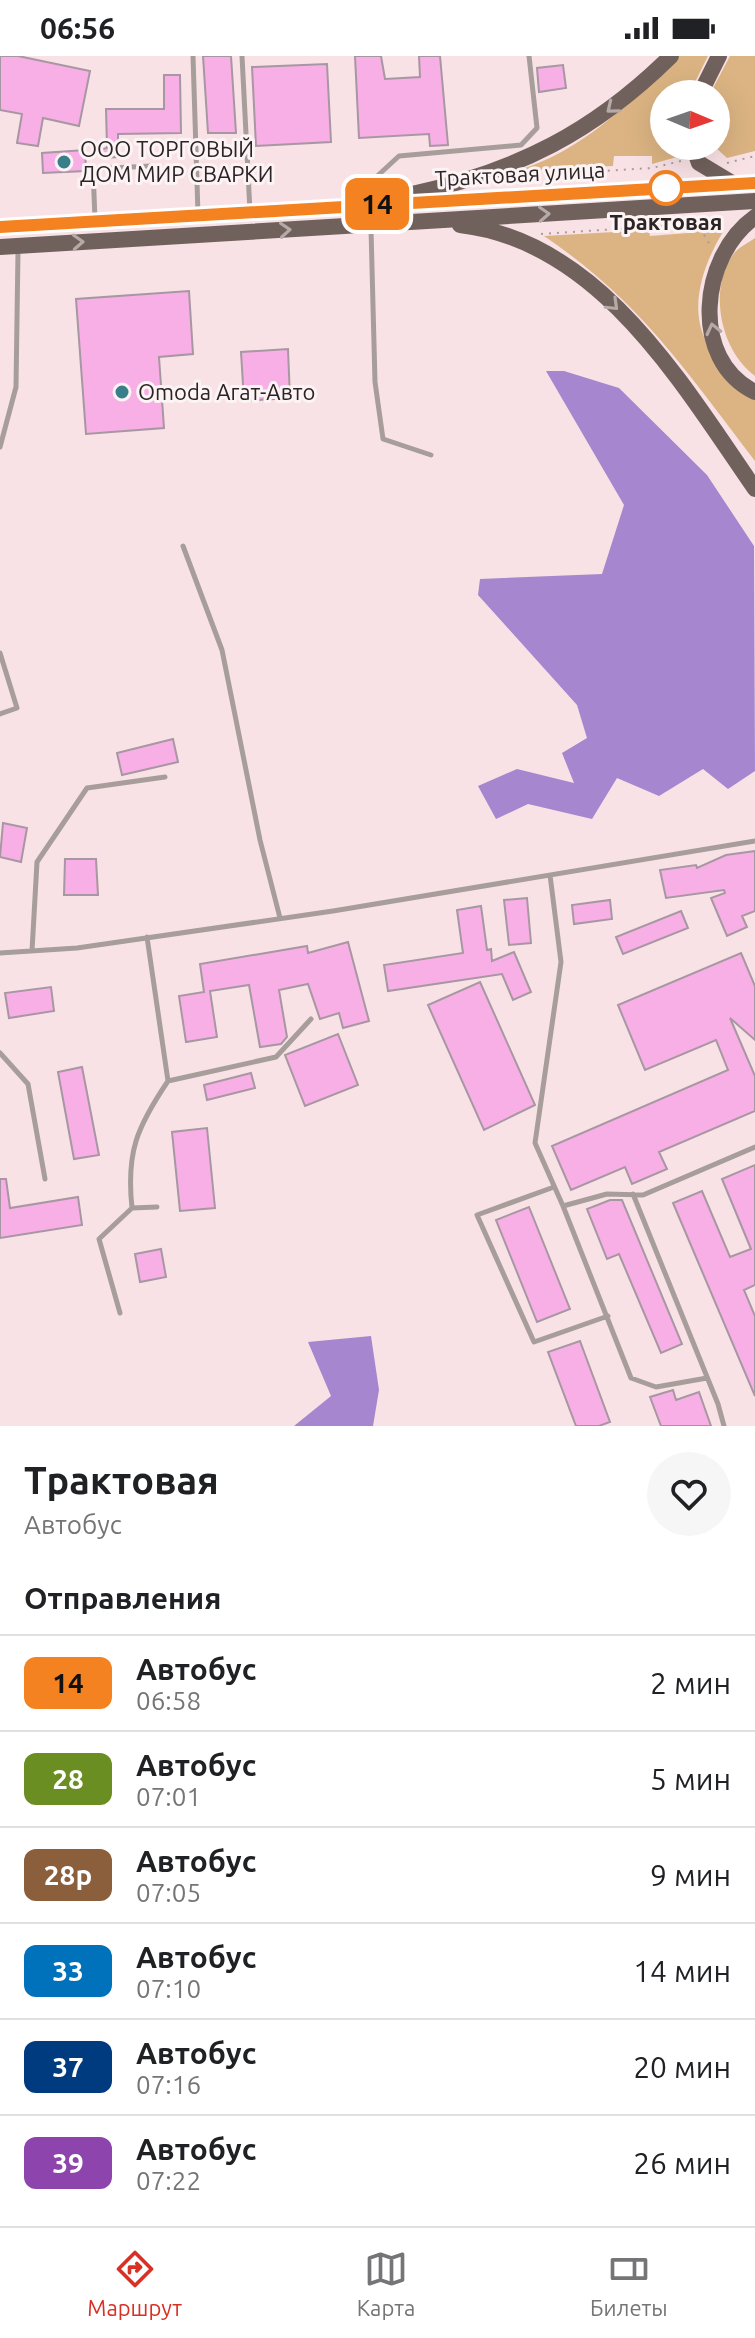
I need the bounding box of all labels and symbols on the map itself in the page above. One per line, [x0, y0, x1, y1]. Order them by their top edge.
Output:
north arrow [650, 80, 730, 160]
one-way arrow [606, 98, 621, 112]
place label: ООО ТОРГОВЫЙ ДОМ МИР СВАРКИ [80, 136, 273, 186]
marker: ООО ТОРГОВЫЙ ДОМ МИР СВАРКИ [55, 153, 73, 171]
street label: Трактовая улица [434, 157, 606, 190]
marker: Трактовая [649, 171, 683, 205]
line badge: 14 [341, 178, 413, 230]
one-way arrow [538, 205, 551, 222]
place label: Трактовая [610, 209, 722, 234]
one-way arrow [279, 222, 292, 239]
one-way arrow [72, 234, 85, 251]
one-way arrow [604, 296, 618, 310]
one-way arrow [706, 323, 723, 337]
place label: Omoda Агат-Авто [138, 379, 315, 404]
marker: Omoda Агат-Авто [113, 383, 131, 401]

